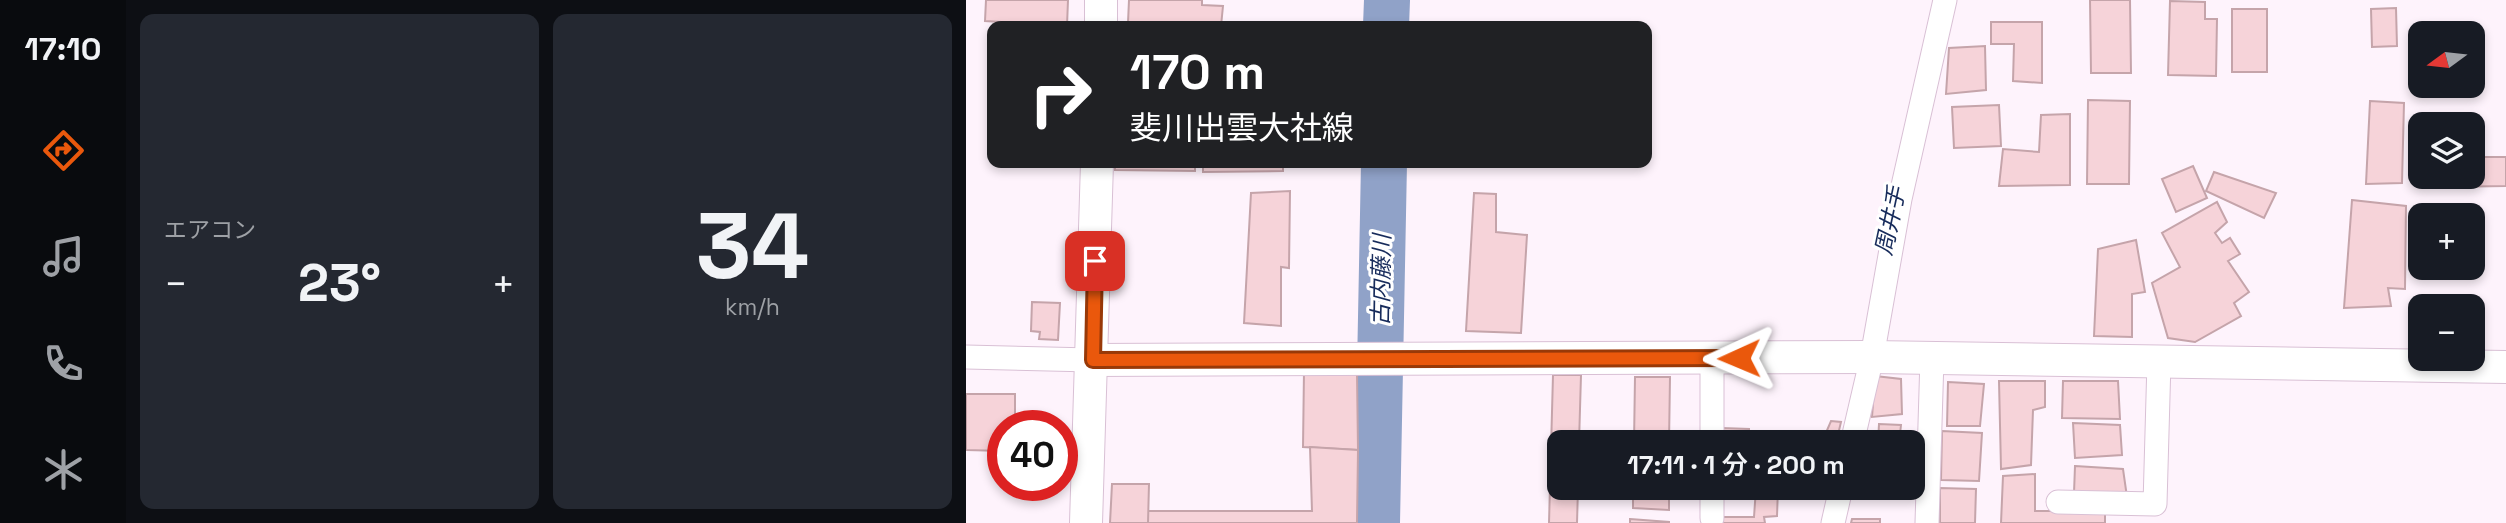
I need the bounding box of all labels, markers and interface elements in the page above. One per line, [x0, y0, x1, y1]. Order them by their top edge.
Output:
north arrow [2408, 21, 2485, 98]
map controls [2408, 21, 2485, 371]
text: 17:10 [25, 29, 101, 69]
text: 170 m [1130, 41, 1265, 103]
icon: right [1015, 49, 1106, 140]
text: 斐川出雲大社線 [1130, 108, 1354, 148]
button: layers [2408, 112, 2485, 189]
icon: directions [39, 126, 88, 175]
water label: 周井手 [1868, 182, 1912, 258]
text: 34 [696, 188, 809, 305]
button: + [2408, 203, 2485, 280]
text: エアコン [164, 215, 256, 245]
pin [1065, 231, 1125, 291]
water label: 古内藤川 [1365, 231, 1397, 326]
icon: music [39, 232, 88, 281]
icon: arrive [1076, 242, 1114, 280]
text: 23° [298, 250, 381, 316]
text: − [164, 260, 188, 308]
text: + [491, 260, 515, 308]
text: km/h [725, 292, 780, 322]
button: − [2408, 294, 2485, 371]
position arrow [1702, 321, 1776, 395]
icon: phone [39, 339, 88, 388]
speed limit sign: 40 [987, 410, 1078, 501]
icon: climate [39, 445, 88, 494]
text: 17:11 · 1 分 · 200 m [1627, 448, 1845, 482]

